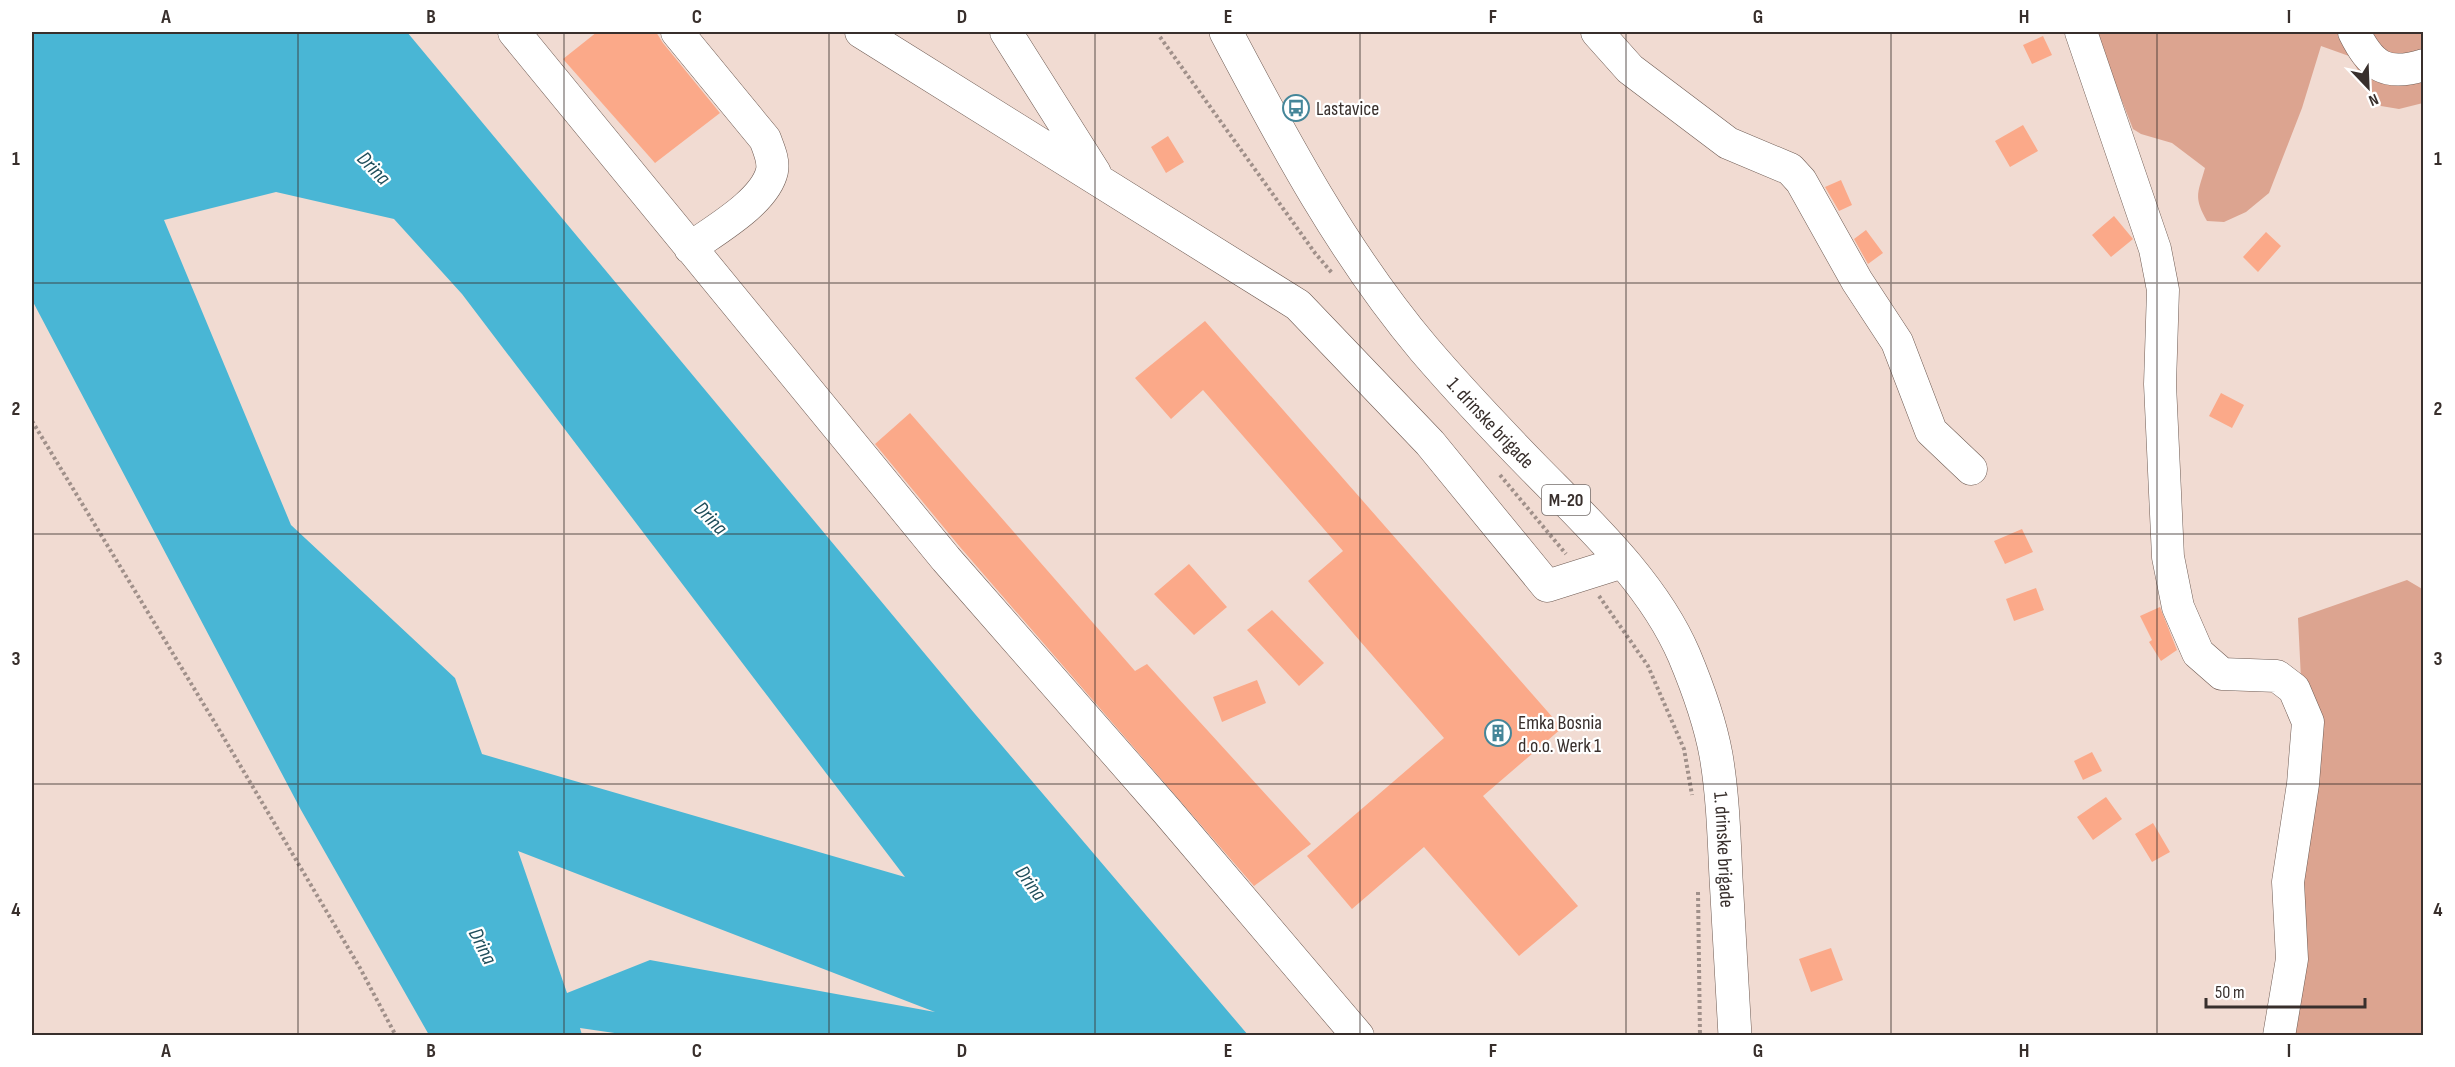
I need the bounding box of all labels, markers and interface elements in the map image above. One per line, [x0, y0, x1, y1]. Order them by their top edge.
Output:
text: A [160, 5, 171, 29]
text: B [426, 5, 436, 29]
text: C [692, 5, 702, 29]
text: D [957, 5, 967, 29]
text: E [1224, 5, 1232, 29]
text: F [1489, 5, 1497, 29]
text: G [1753, 5, 1763, 29]
text: H [2019, 5, 2029, 29]
text: I [2287, 5, 2291, 29]
north arrow [2338, 57, 2398, 117]
text: N [2366, 89, 2381, 110]
bus stop icon: Lastavice [1281, 93, 1311, 123]
place label: Lastavice [1316, 97, 1379, 121]
water label: Drina [352, 146, 396, 191]
text: 1 [12, 147, 20, 171]
text: 1 [2434, 147, 2442, 171]
street label: 1. drinske brigade [1442, 373, 1539, 474]
text: 2 [12, 397, 20, 421]
text: 2 [2434, 397, 2442, 421]
road number: M-20 [1542, 485, 1590, 515]
water label: Drina [689, 496, 733, 541]
text: 3 [12, 647, 21, 671]
text: 3 [2434, 647, 2443, 671]
place label: Emka Bosnia d.o.o. Werk 1 [1518, 711, 1602, 758]
building icon: Emka Bosnia d.o.o. Werk 1 [1483, 718, 1513, 748]
street label: 1. drinske brigade [1708, 791, 1739, 908]
water label: Drina [1010, 861, 1052, 906]
text: 4 [11, 898, 21, 922]
text: 4 [2433, 898, 2443, 922]
water label: Drina [463, 924, 502, 969]
scale bar [2206, 971, 2365, 1009]
text: 50 m [2215, 982, 2245, 1003]
text: A [160, 1039, 171, 1063]
text: B [426, 1039, 436, 1063]
text: C [692, 1039, 702, 1063]
text: D [957, 1039, 967, 1063]
text: E [1224, 1039, 1232, 1063]
text: F [1489, 1039, 1497, 1063]
text: G [1753, 1039, 1763, 1063]
text: H [2019, 1039, 2029, 1063]
text: I [2287, 1039, 2291, 1063]

